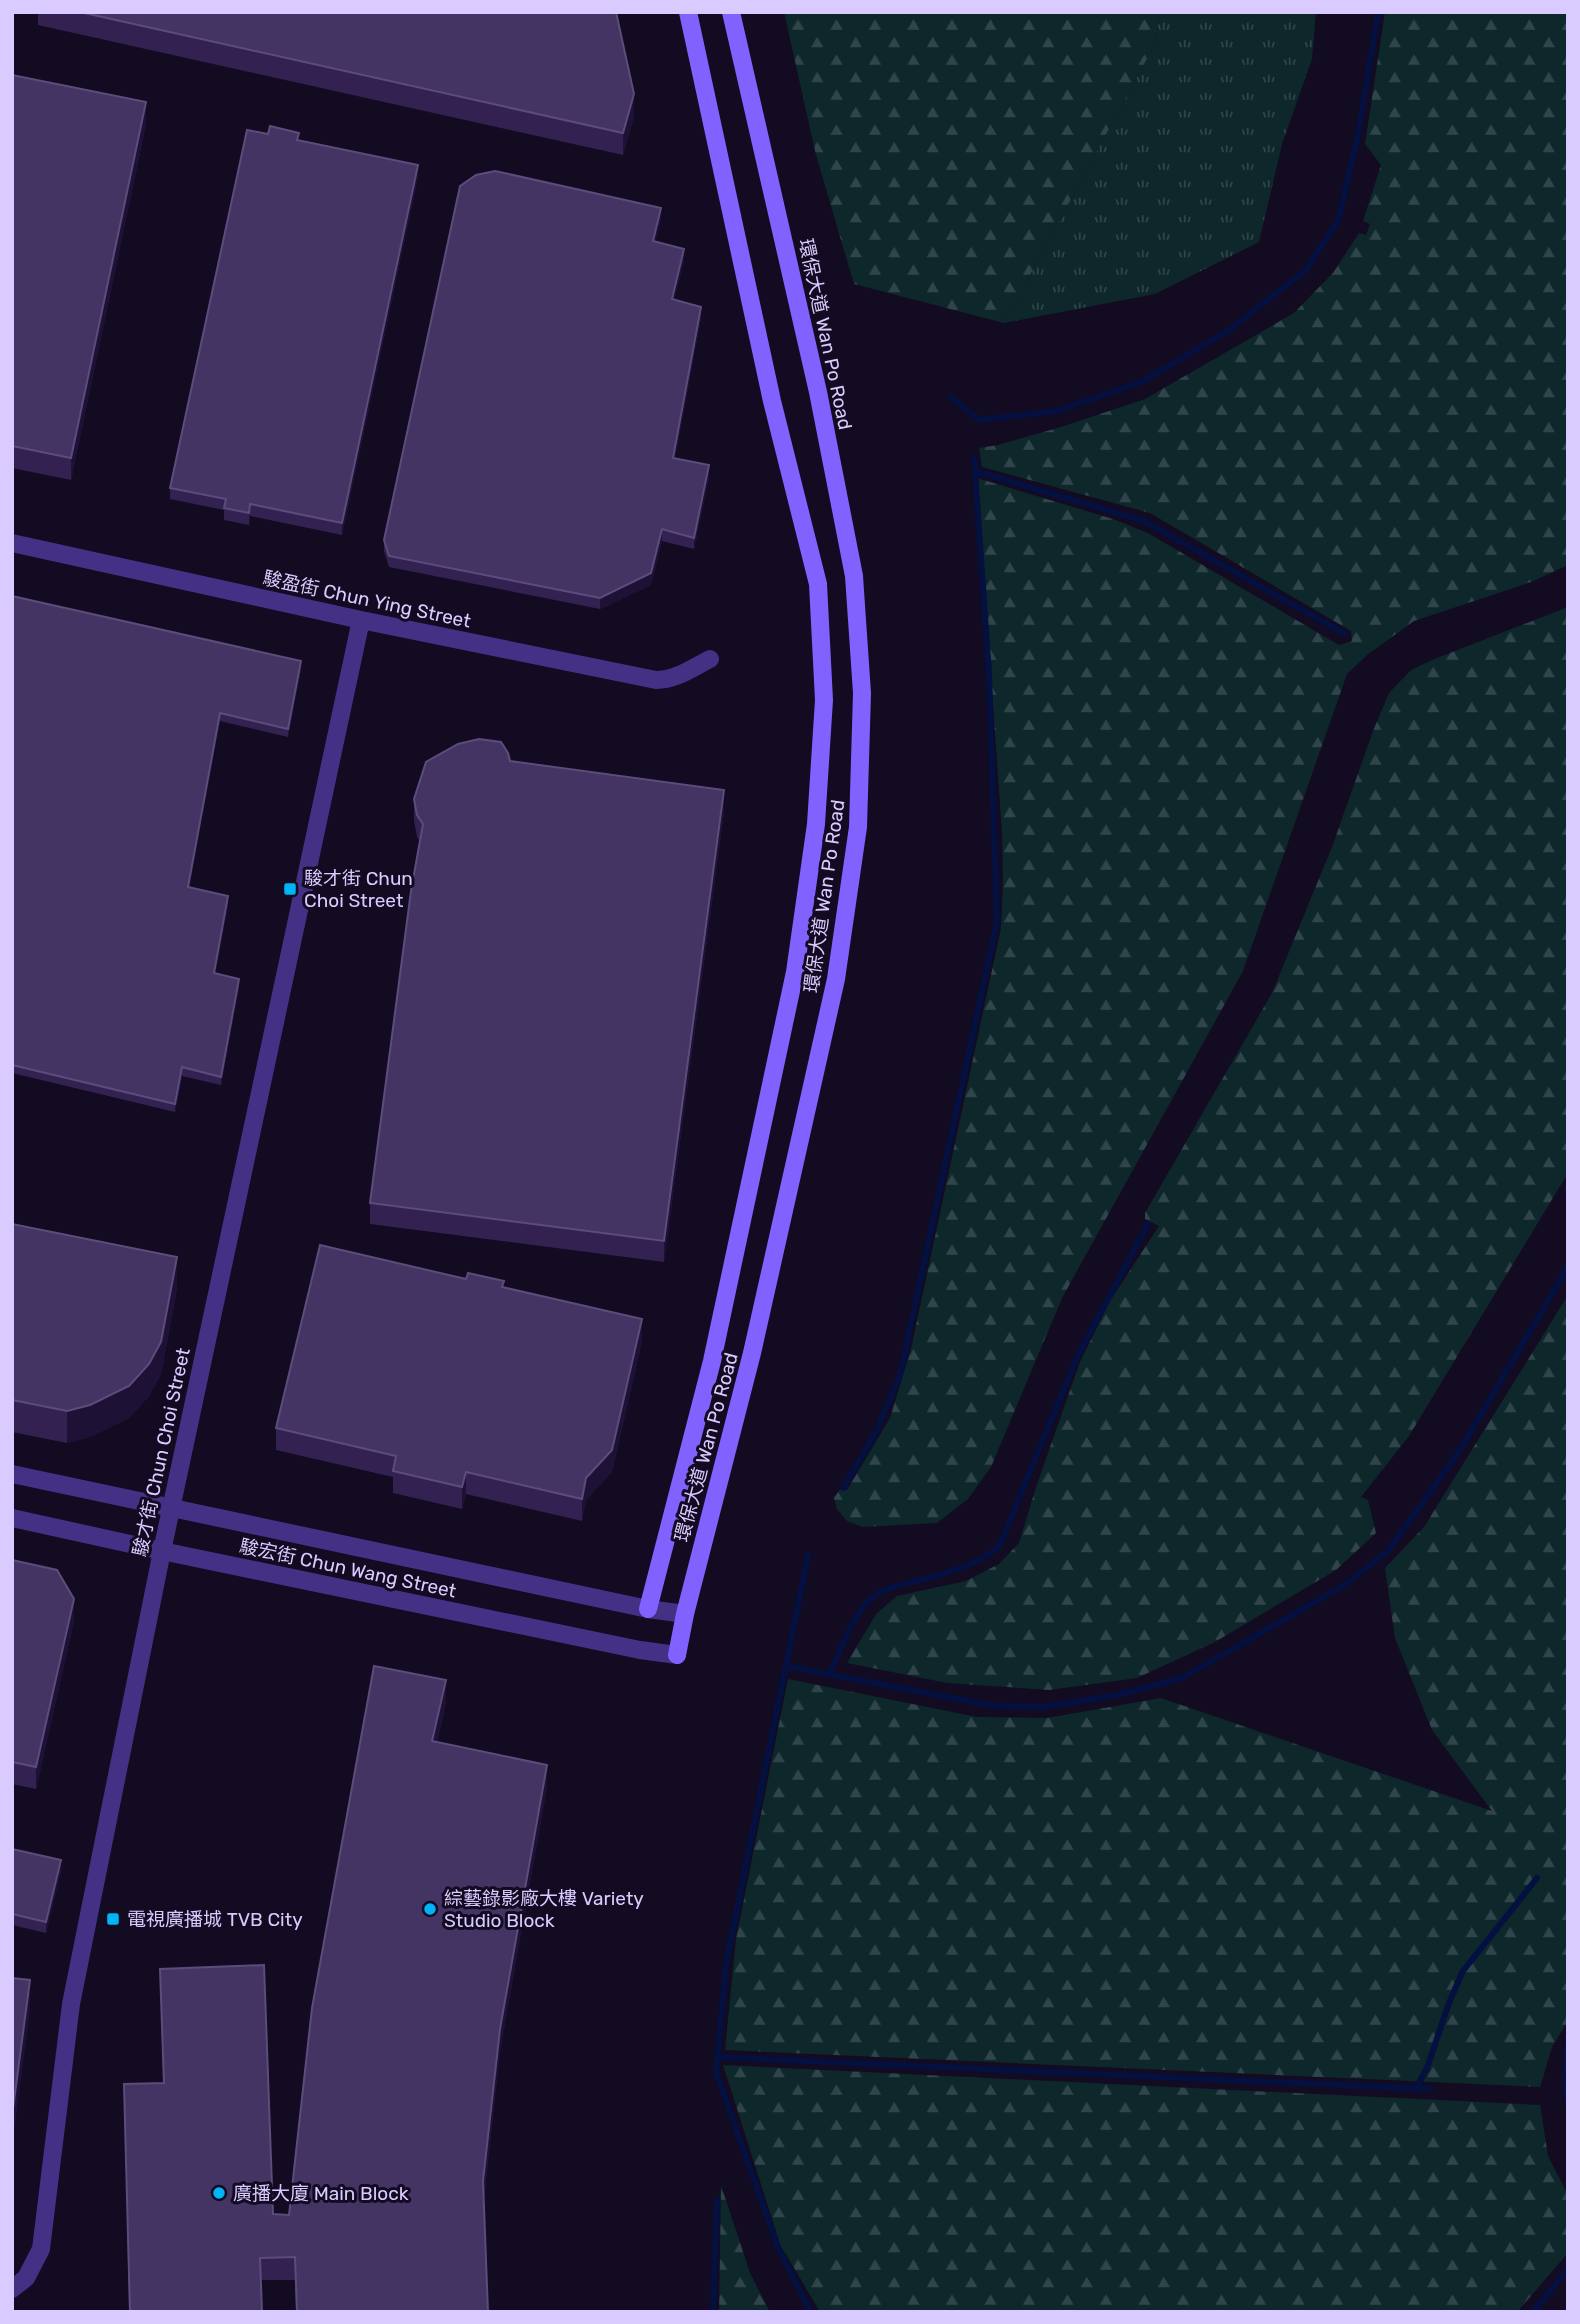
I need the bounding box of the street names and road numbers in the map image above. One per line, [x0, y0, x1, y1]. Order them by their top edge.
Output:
street label: 環保大道 Wan Po Road [794, 236, 857, 432]
street label: 駿盈街 Chun Ying Street [261, 566, 473, 633]
street label: 環保大道 Wan Po Road [800, 798, 849, 994]
street label: 駿才街 Chun Choi Street [128, 1345, 195, 1559]
street label: 環保大道 Wan Po Road [670, 1350, 743, 1544]
street label: 駿宏街 Chun Wang Street [237, 1534, 459, 1603]

